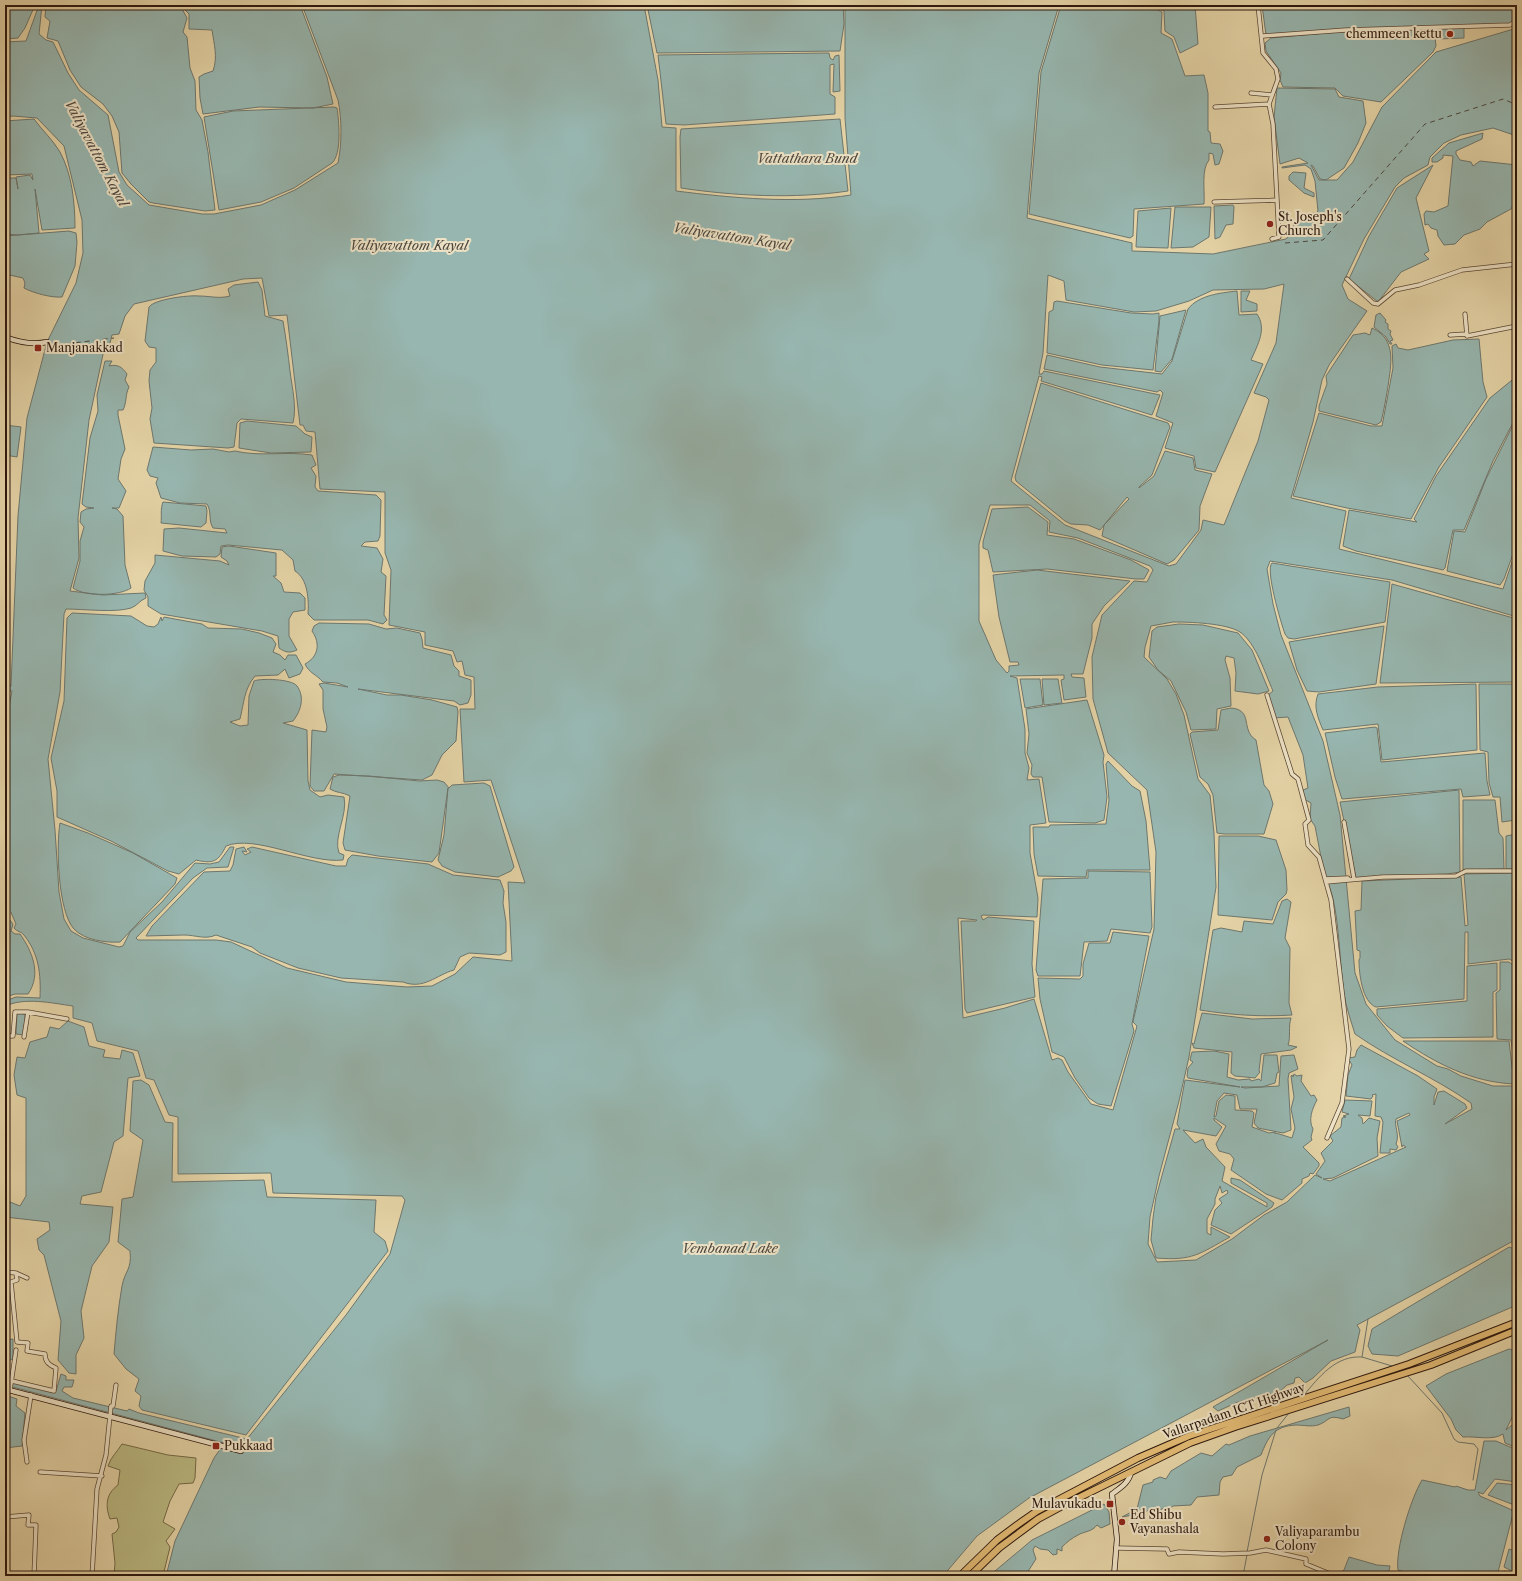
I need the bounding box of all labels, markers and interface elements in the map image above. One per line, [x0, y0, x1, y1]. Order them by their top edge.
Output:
place label: chemmeen kettu [1346, 26, 1443, 41]
marker: chemmeen kettu [1445, 29, 1455, 39]
water label: Valiyavattom Kayal [62, 97, 133, 211]
water label: Vattathara Bund [757, 150, 858, 166]
place label: St. Joseph's Church [1278, 209, 1342, 238]
water label: Valiyavattom Kayal [672, 219, 793, 253]
marker: St. Joseph's Church [1265, 219, 1275, 229]
water label: Valiyavattom Kayal [350, 237, 470, 253]
place label: Manjanakkad [46, 340, 123, 355]
marker: Manjanakkad [33, 343, 43, 353]
water label: Vembanad Lake [682, 1240, 779, 1256]
street label: Vallarpadam ICT Highway [1160, 1379, 1307, 1442]
place label: Pukkaad [224, 1438, 274, 1453]
marker: Pukkaad [211, 1441, 221, 1451]
place label: Mulavukadu [1032, 1496, 1103, 1511]
marker: Mulavukadu [1105, 1499, 1115, 1509]
place label: Ed Shibu Vayanashala [1129, 1507, 1200, 1536]
marker: Ed Shibu Vayanashala [1117, 1517, 1127, 1527]
place label: Valiyaparambu Colony [1274, 1524, 1360, 1553]
marker: Valiyaparambu Colony [1262, 1534, 1272, 1544]

